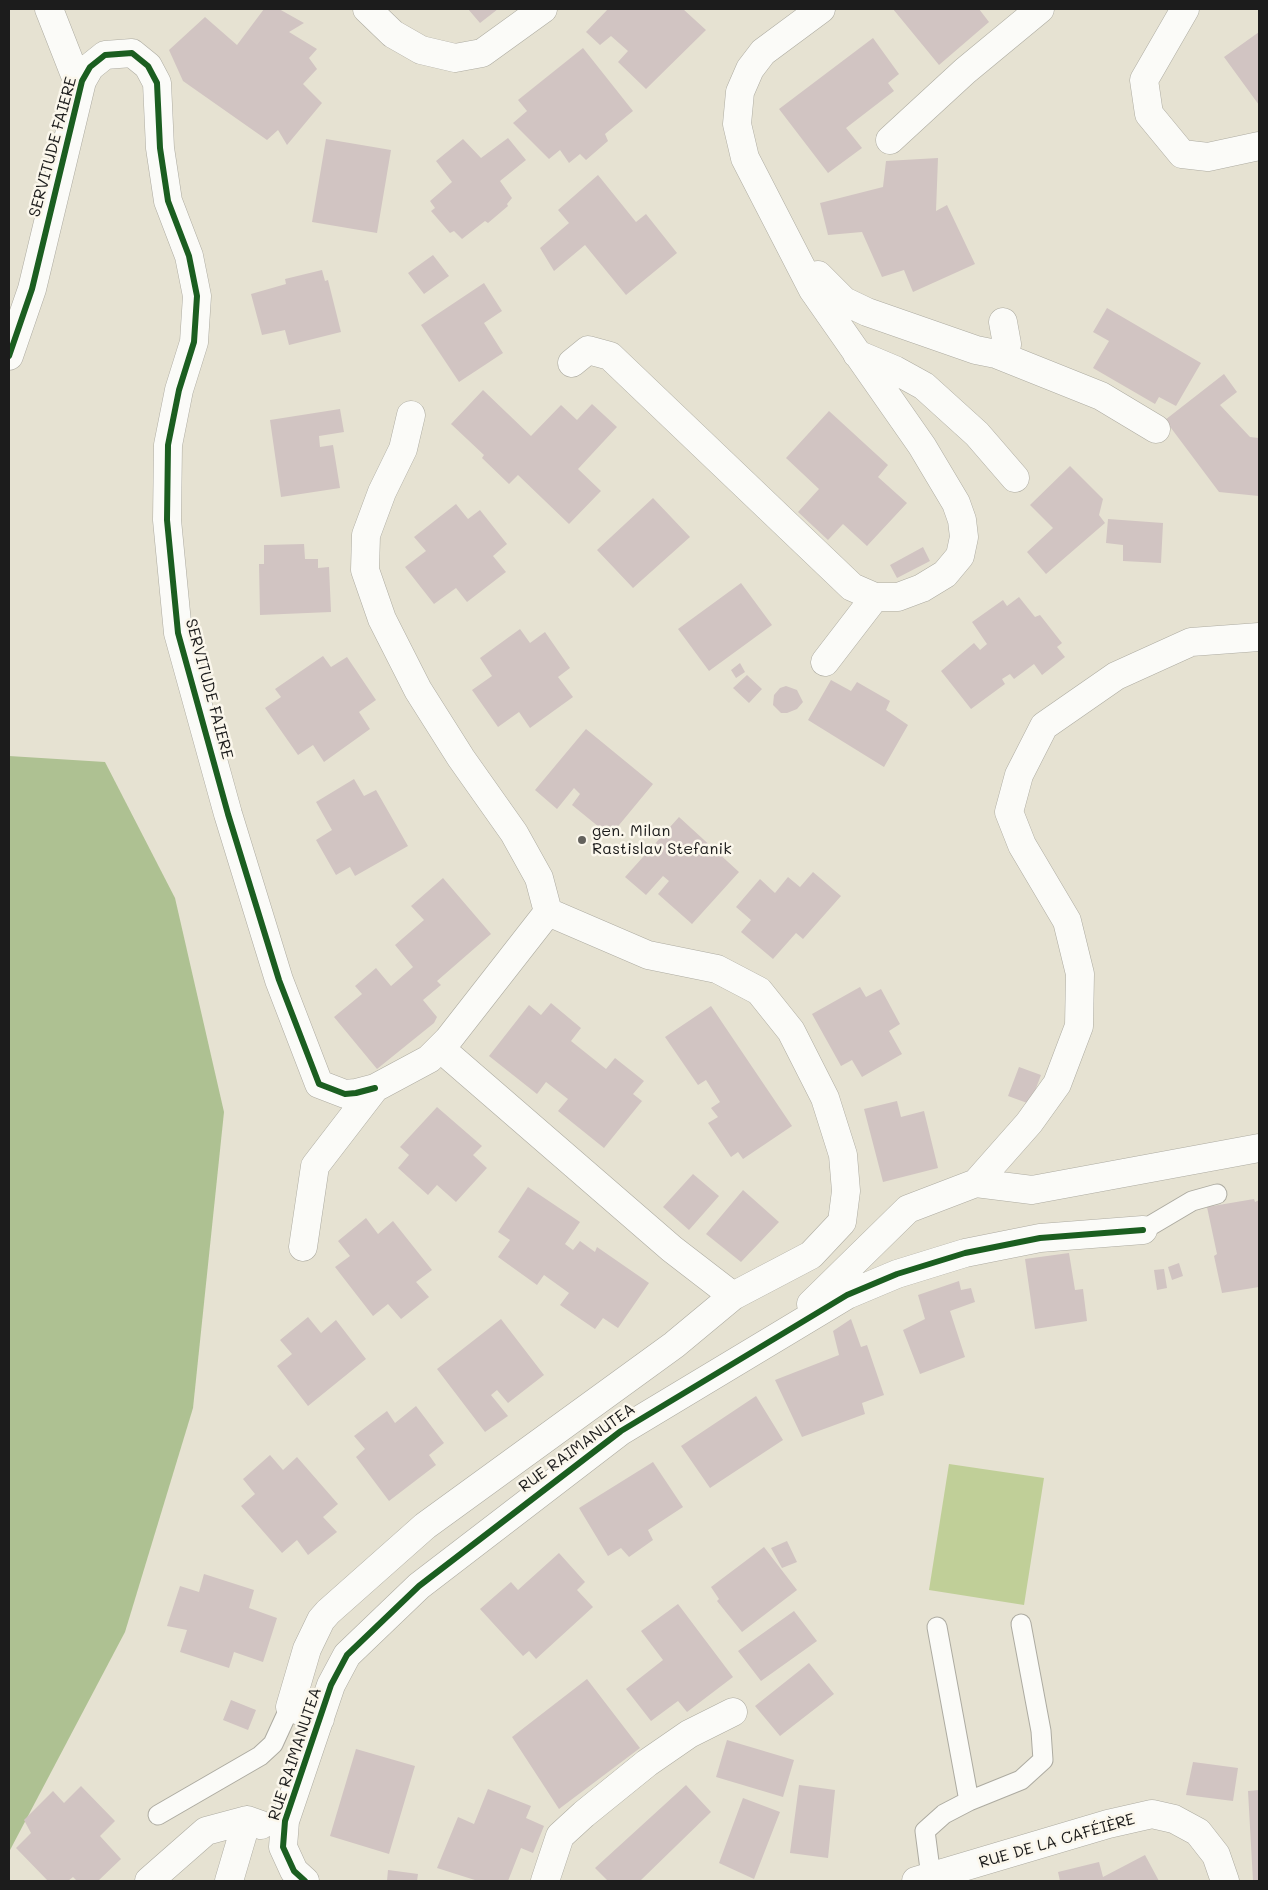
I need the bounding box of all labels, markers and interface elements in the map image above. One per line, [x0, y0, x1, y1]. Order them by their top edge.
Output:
street label: SERVITUDE FAIERE [25, 75, 81, 219]
street label: SERVITUDE FAIERE [181, 617, 237, 761]
place label: gen. Milan Rastislav Stefanik [592, 821, 732, 859]
marker: gen. Milan Rastislav Stefanik [576, 834, 588, 846]
street label: RUE RAIMANUTEA [515, 1399, 639, 1497]
street label: RUE RAIMANUTEA [264, 1685, 326, 1823]
street label: RUE DE LA CAFÉIÈRE [977, 1810, 1137, 1872]

